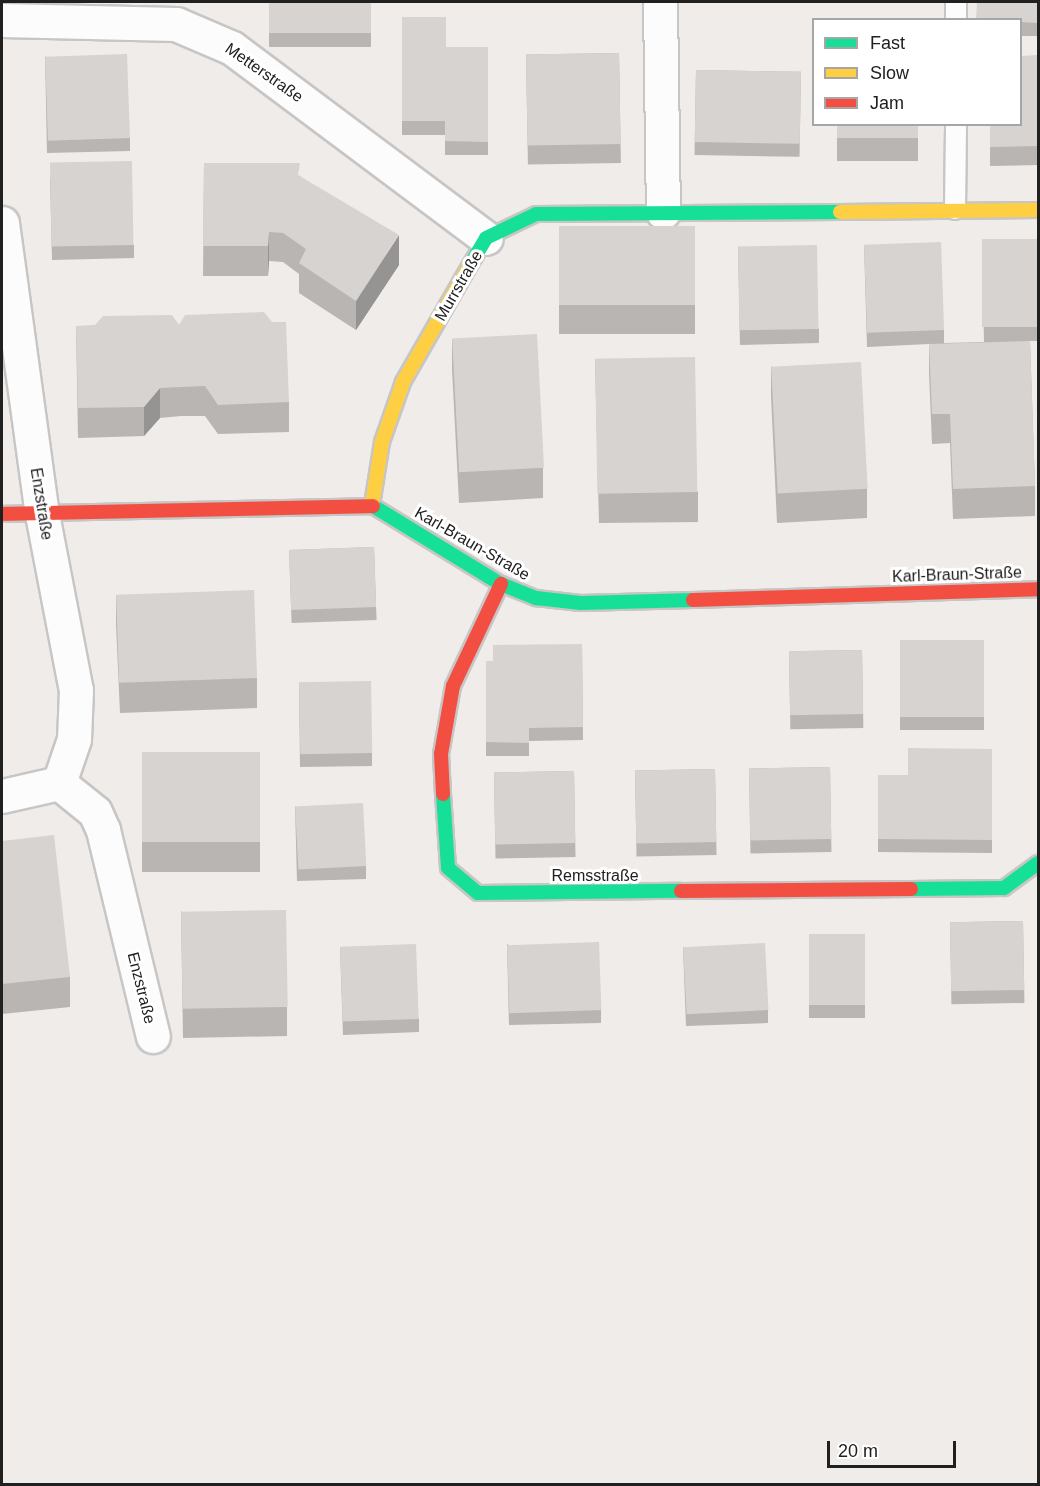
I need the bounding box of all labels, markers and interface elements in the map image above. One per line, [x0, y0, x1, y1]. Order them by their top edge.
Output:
legend [812, 18, 1022, 126]
text: Fast [870, 33, 905, 53]
street label: Metterstraße [221, 39, 307, 107]
text: Slow [870, 63, 909, 83]
text: Jam [870, 93, 904, 113]
street label: Murrstraße [431, 247, 487, 325]
street label: Enzstraße [26, 466, 56, 542]
street label: Karl-Braun-Straße [411, 503, 533, 585]
street label: Karl-Braun-Straße [892, 563, 1022, 587]
street label: Remsstraße [551, 866, 639, 886]
street label: Enzstraße [123, 950, 159, 1026]
scale bar [830, 1429, 959, 1467]
text: 20 m [838, 1441, 878, 1461]

